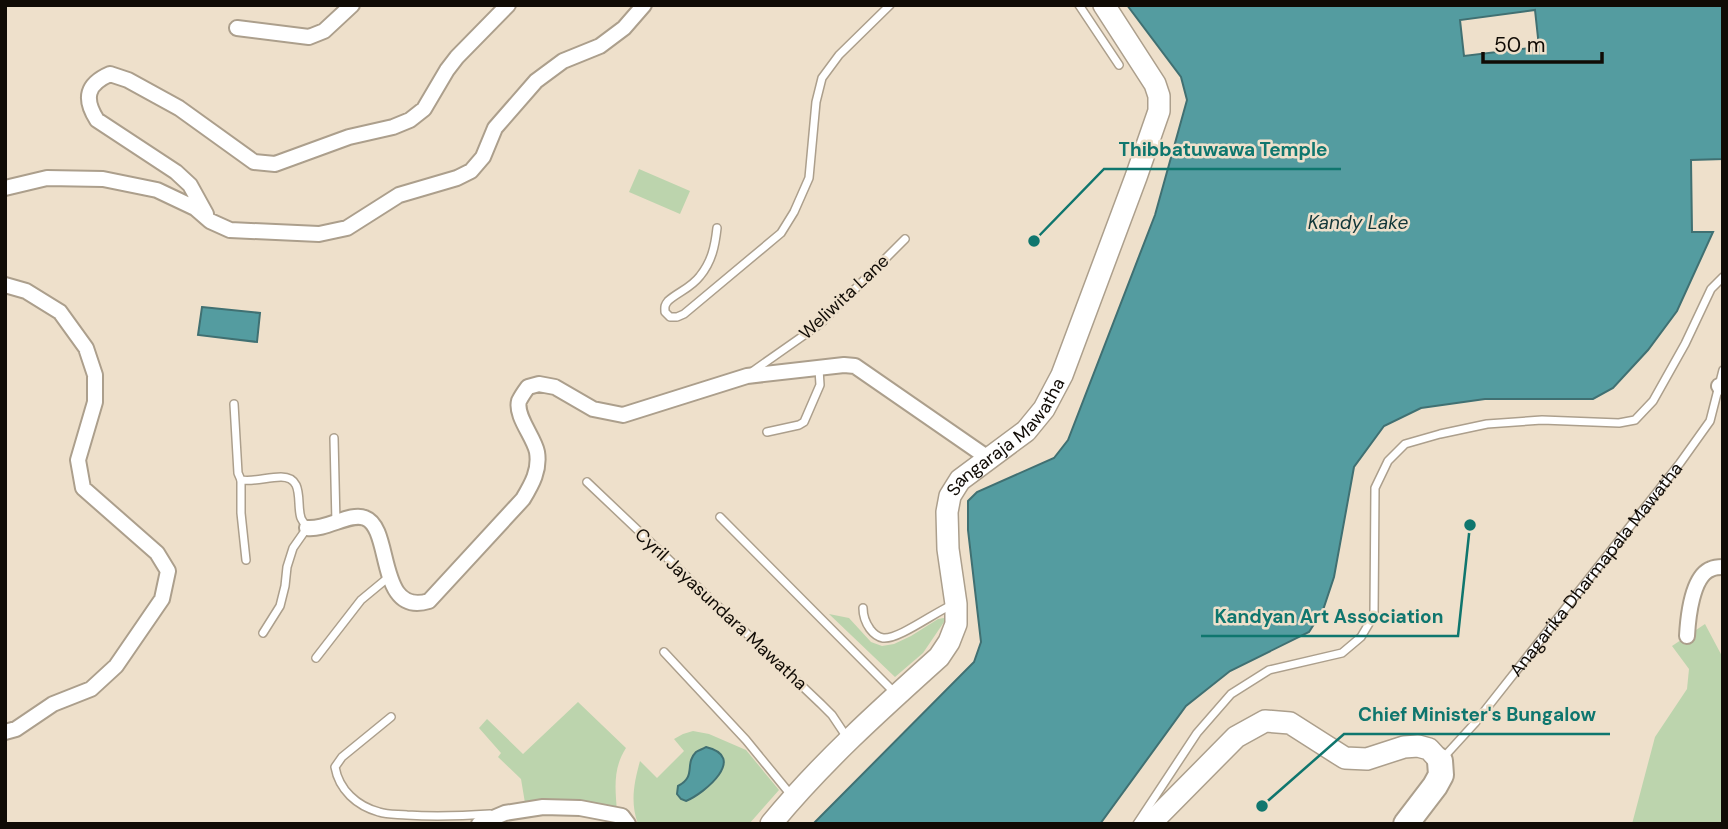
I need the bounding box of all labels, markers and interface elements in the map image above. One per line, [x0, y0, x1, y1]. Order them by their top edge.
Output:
scale bar [1483, 21, 1602, 65]
text: 50 m [1494, 31, 1545, 59]
callout: Thibbatuwawa Temple [1104, 129, 1341, 169]
text: Thibbatuwawa Temple [1119, 137, 1327, 162]
water label: Kandy Lake [1308, 210, 1408, 235]
street label: Weliwita Lane [794, 249, 894, 345]
street label: Sangaraja Mawatha [941, 374, 1070, 500]
street label: Anagarika Dharmapala Mawatha [1504, 457, 1688, 681]
street label: Cyril Jayasundara Mawatha [630, 523, 812, 695]
callout: Kandyan Art Association [1201, 596, 1458, 636]
text: Kandyan Art Association [1215, 604, 1443, 629]
callout: Chief Minister's Bungalow [1344, 694, 1610, 734]
text: Chief Minister's Bungalow [1358, 702, 1596, 727]

